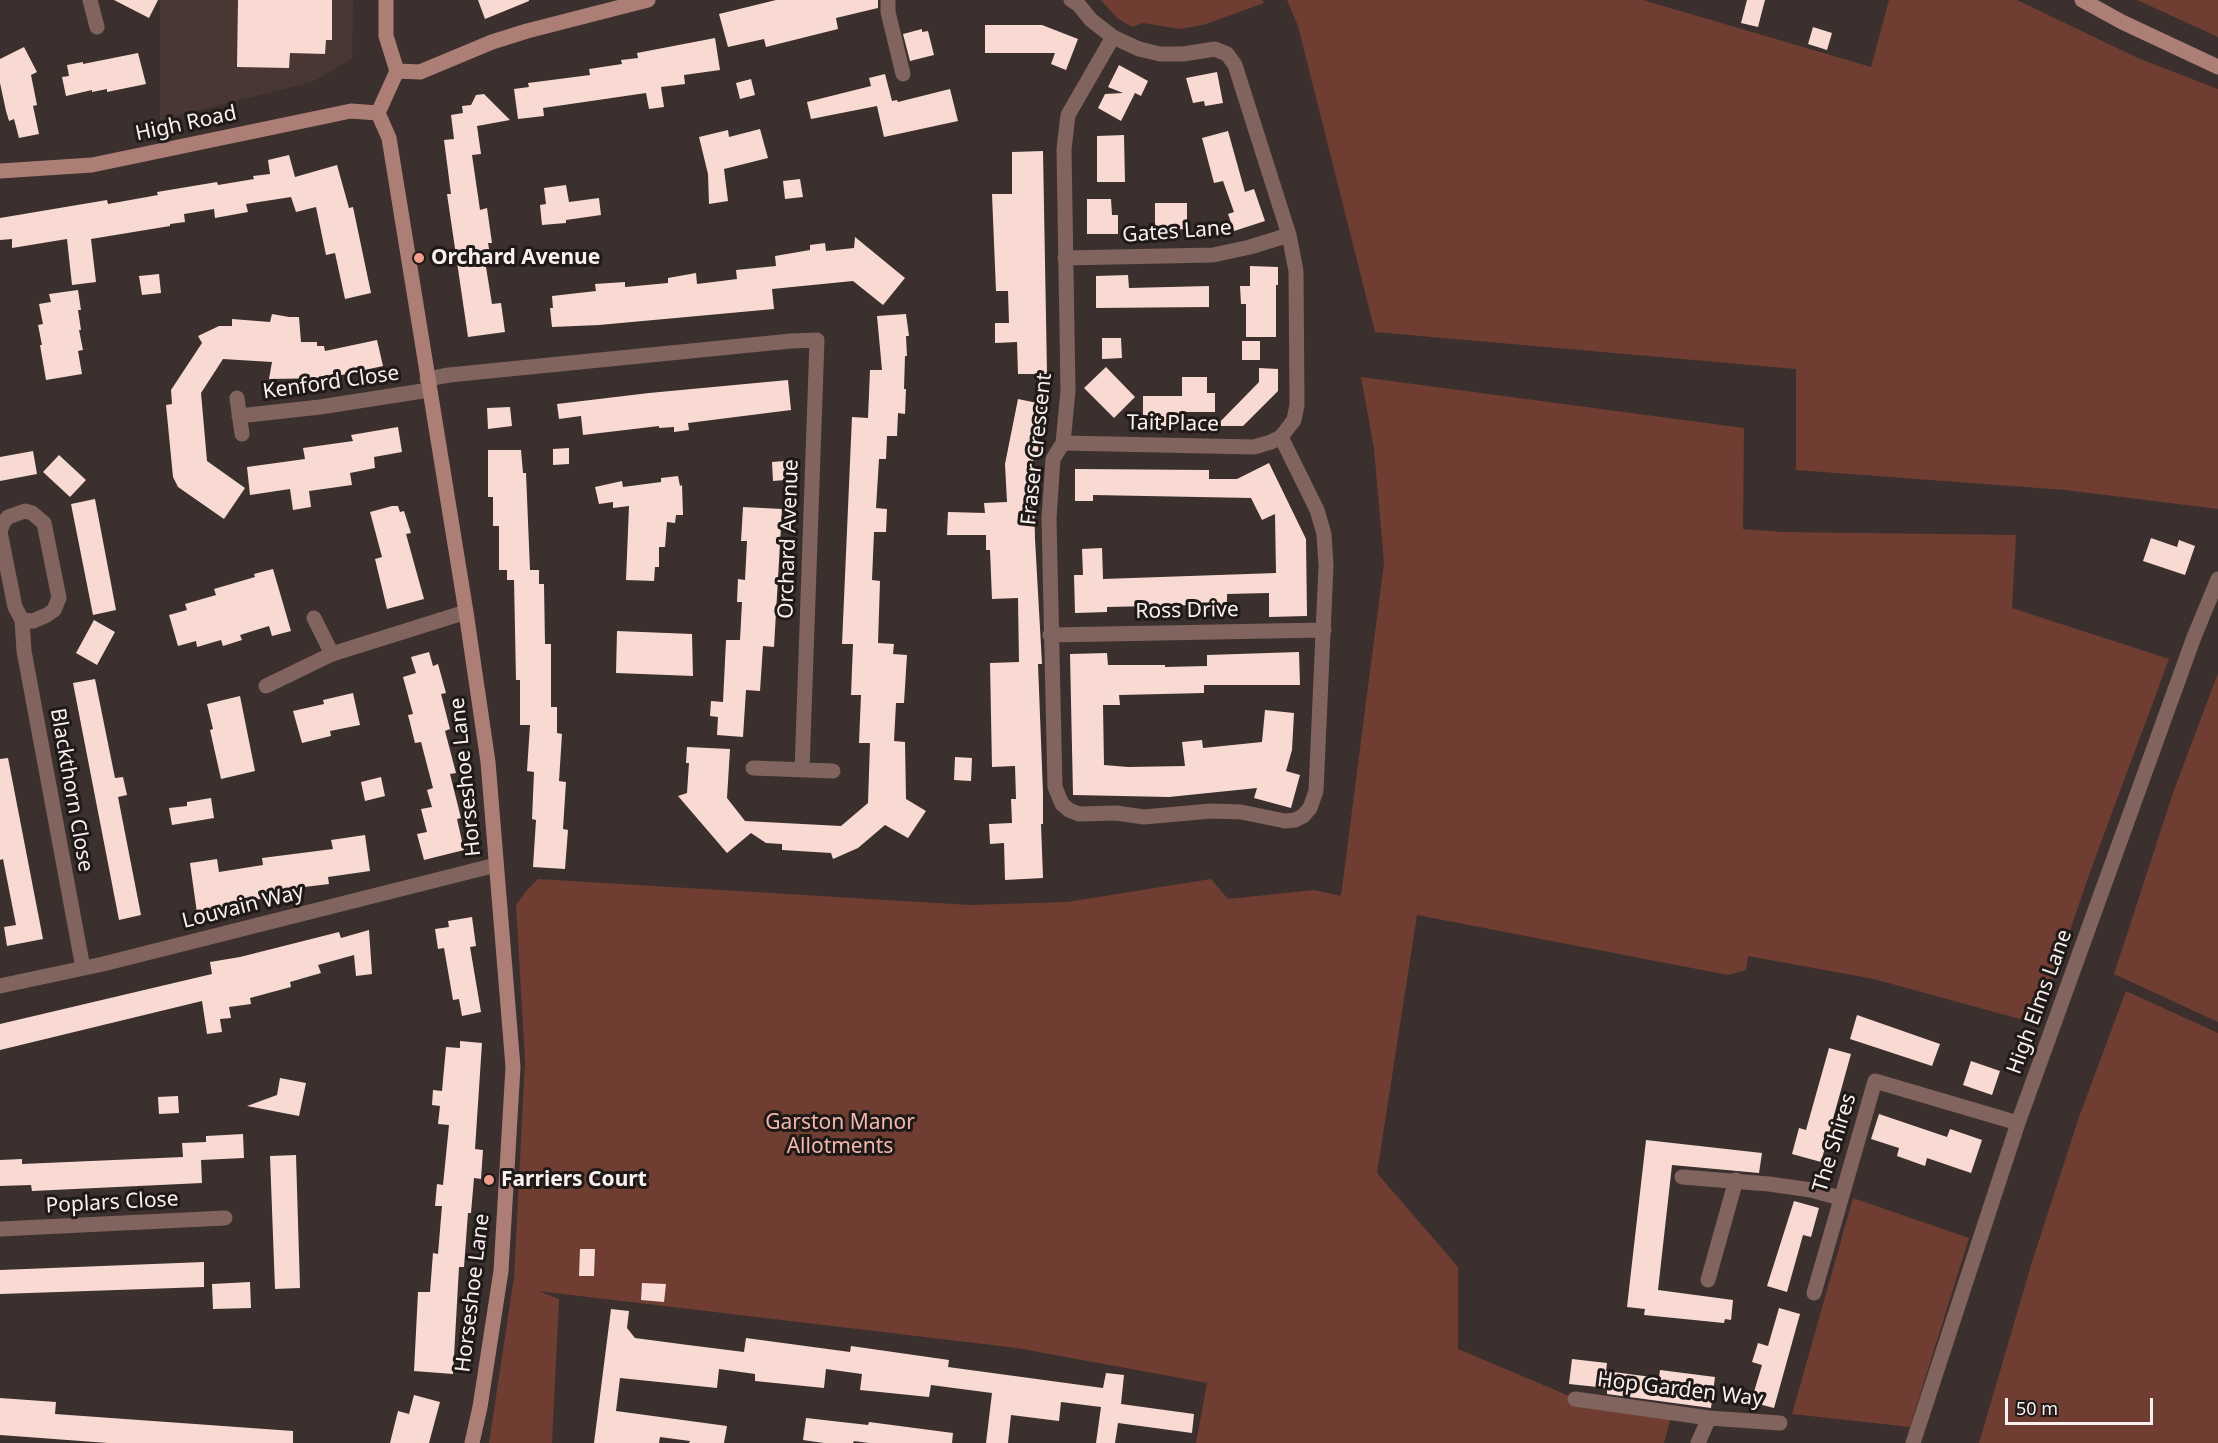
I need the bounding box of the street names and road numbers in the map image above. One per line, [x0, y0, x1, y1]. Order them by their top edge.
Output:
street label: High Road [133, 101, 239, 147]
street label: Gates Lane [1121, 216, 1233, 248]
street label: Kenford Close [261, 361, 401, 405]
street label: Fraser Crescent [1016, 372, 1058, 526]
street label: Tait Place [1127, 411, 1219, 437]
street label: Orchard Avenue [774, 459, 804, 619]
street label: Ross Drive [1135, 598, 1239, 624]
street label: Horseshoe Lane [445, 696, 487, 858]
street label: Blackthorn Close [44, 706, 98, 874]
street label: Louvain Way [180, 880, 306, 934]
street label: High Elms Lane [2002, 926, 2078, 1078]
street label: The Shires [1808, 1091, 1862, 1195]
street label: Poplars Close [45, 1187, 179, 1219]
street label: Horseshoe Lane [451, 1212, 495, 1374]
street label: Hop Garden Way [1596, 1367, 1764, 1413]

